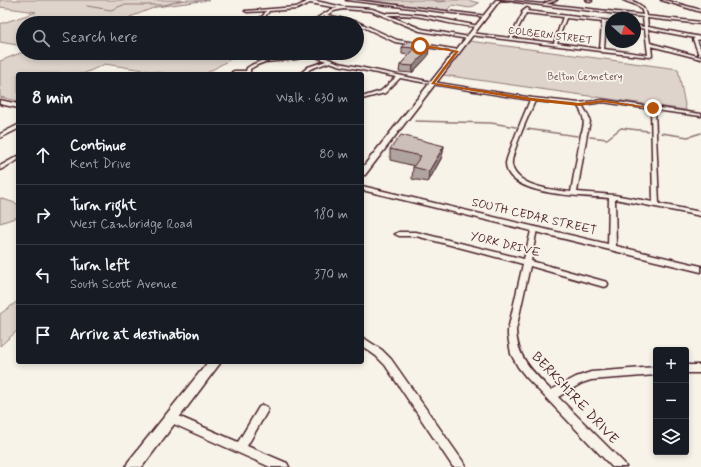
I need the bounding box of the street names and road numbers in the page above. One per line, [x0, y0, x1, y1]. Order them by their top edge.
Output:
street label: COLBERN STREET [507, 23, 593, 48]
street label: SOUTH CEDAR STREET [470, 195, 598, 239]
street label: YORK DRIVE [468, 229, 542, 262]
street label: BERKSHIRE DRIVE [528, 348, 622, 448]

